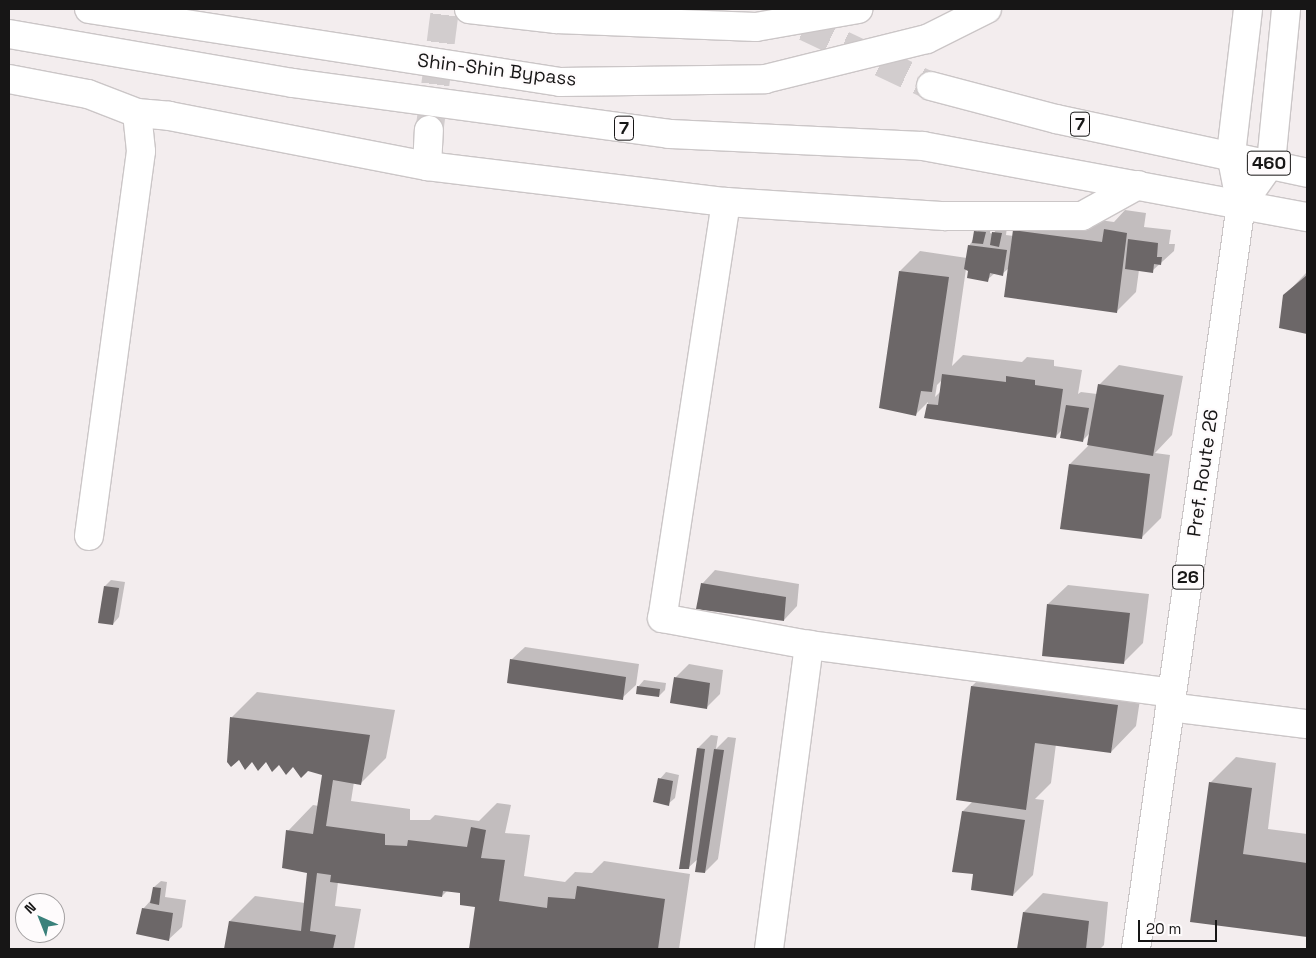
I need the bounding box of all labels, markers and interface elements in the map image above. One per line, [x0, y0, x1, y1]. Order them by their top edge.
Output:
street label: Shin-Shin Bypass [416, 49, 578, 91]
road number: 7 [1070, 108, 1090, 140]
road number: 7 [614, 112, 634, 144]
road number: 460 [1246, 148, 1292, 178]
street label: Pref. Route 26 [1183, 407, 1223, 539]
road number: 26 [1172, 562, 1204, 592]
north arrow [15, 893, 65, 943]
text: N [21, 898, 40, 918]
scale bar [1141, 910, 1220, 942]
text: 20 m [1146, 919, 1181, 938]

